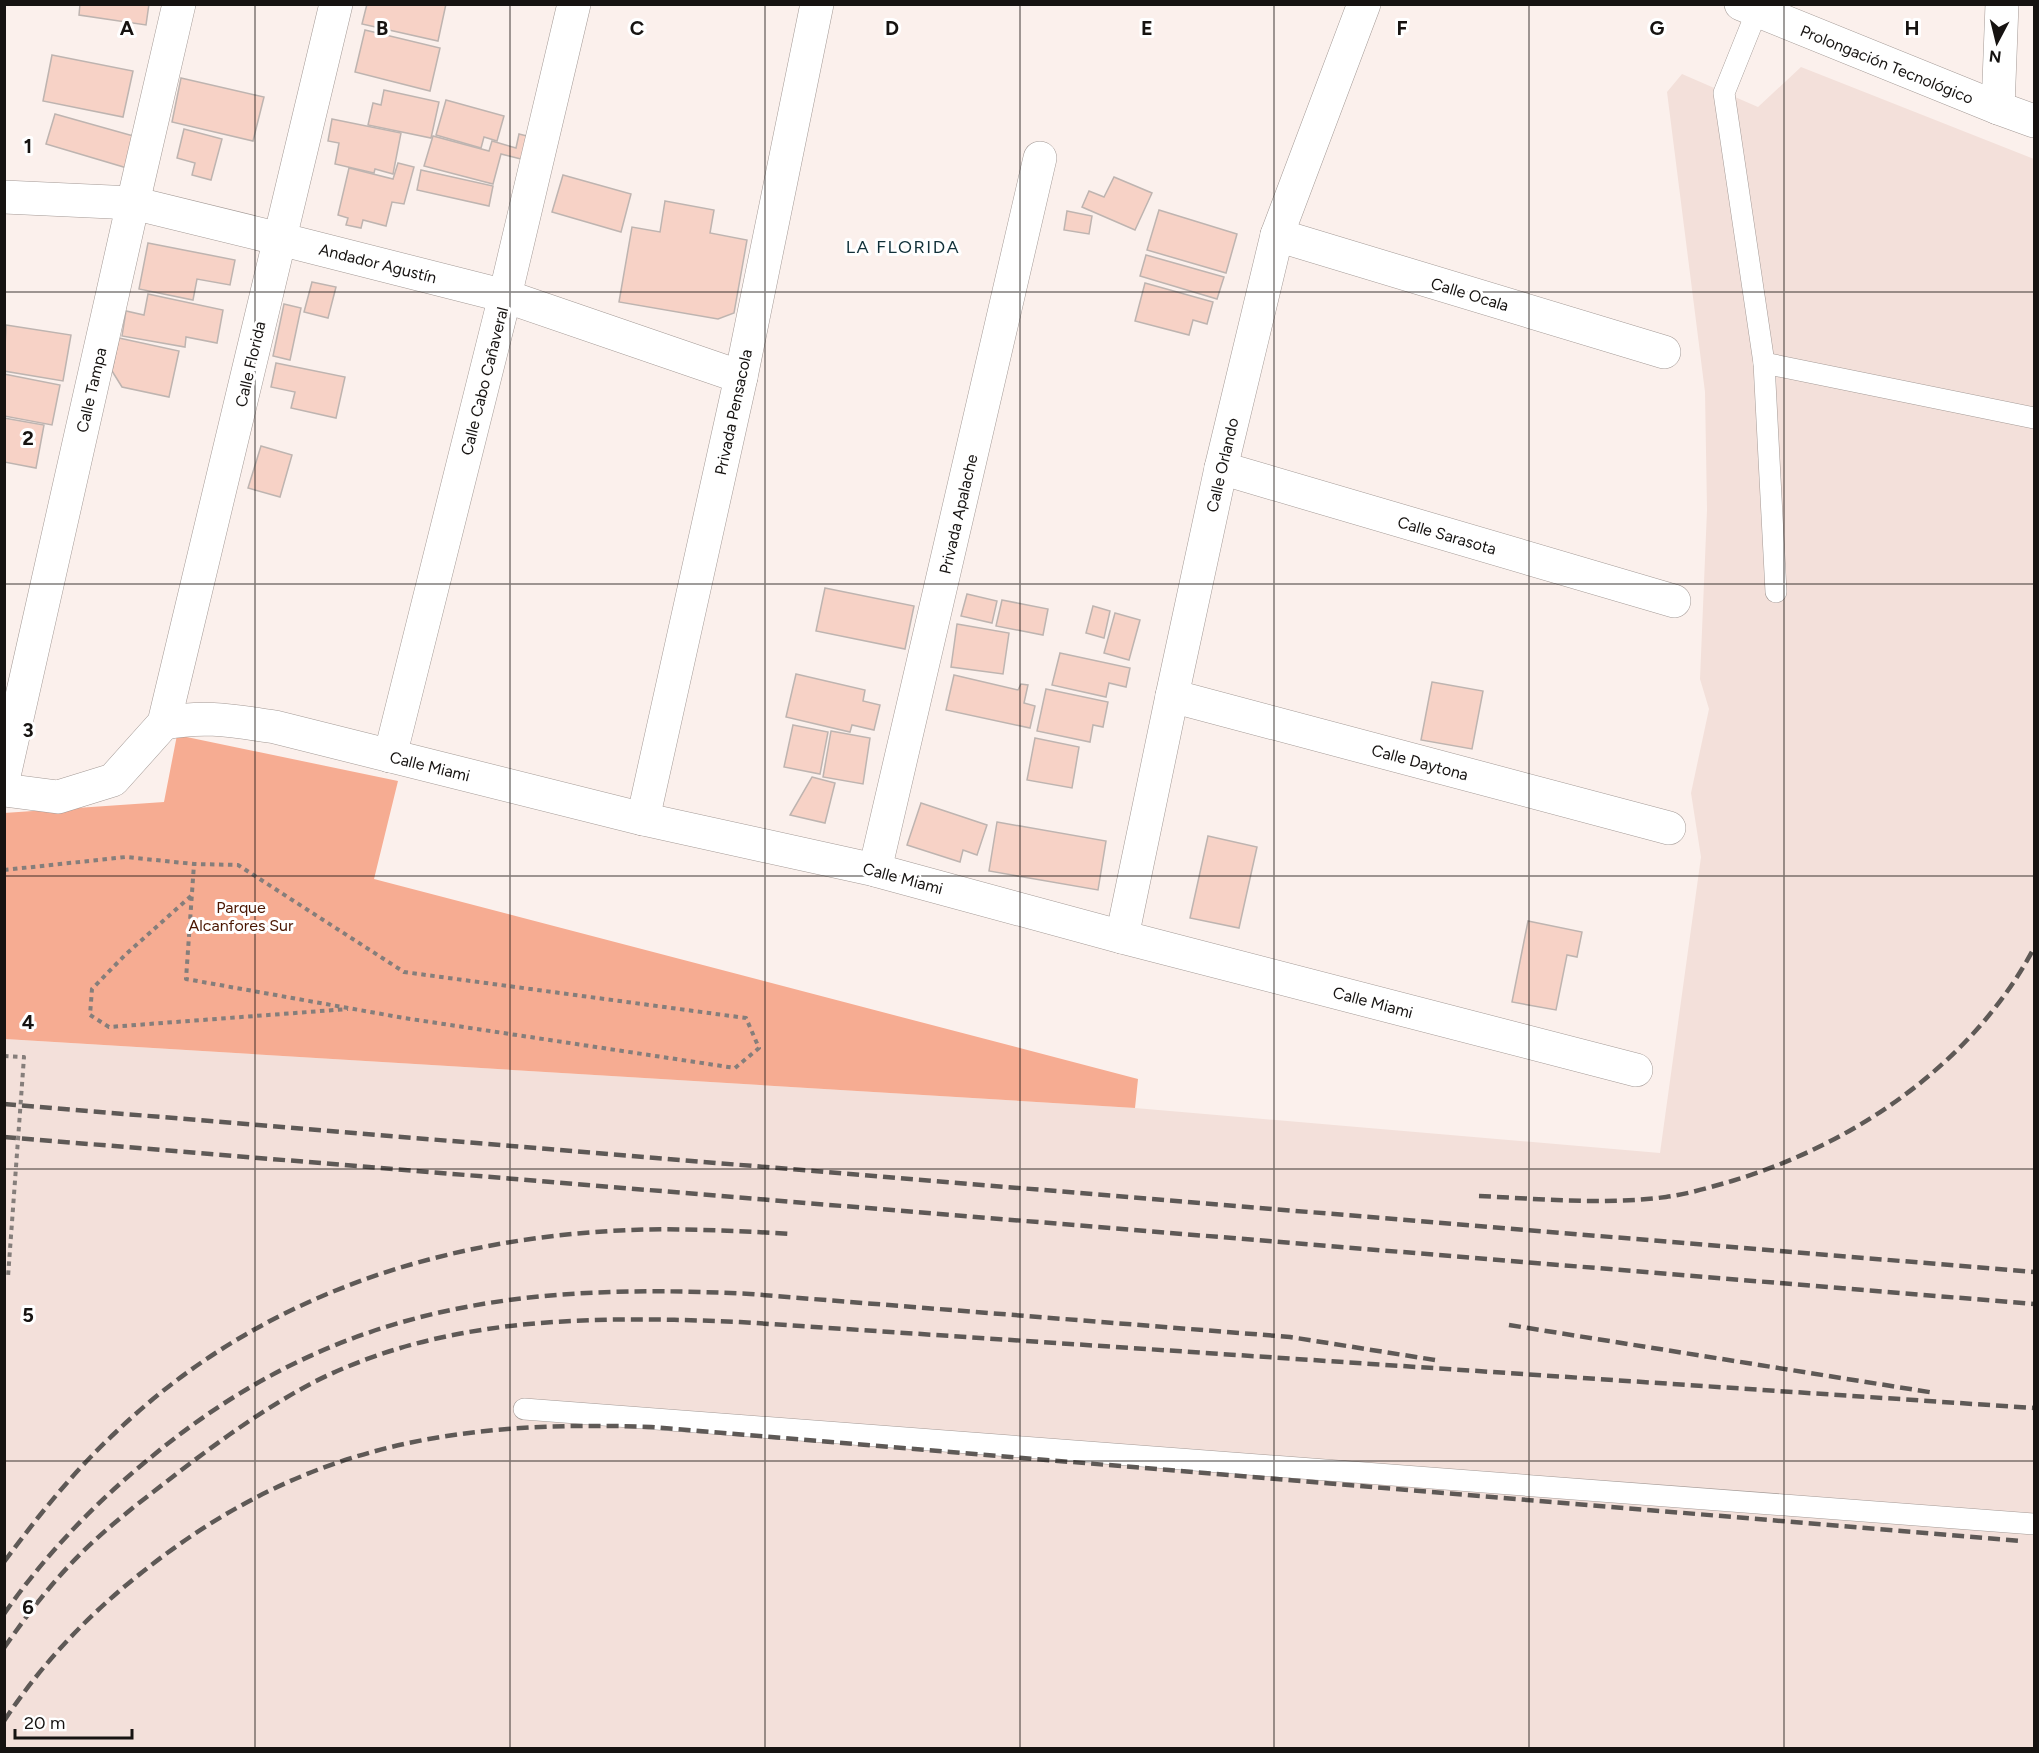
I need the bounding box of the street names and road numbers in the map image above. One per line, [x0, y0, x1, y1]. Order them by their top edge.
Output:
street label: Prolongación Tecnológico [1797, 21, 1976, 108]
street label: Andador Agustín [317, 240, 439, 287]
street label: Calle Ocala [1429, 274, 1511, 315]
street label: Calle Cabo Cañaveral [457, 305, 512, 457]
street label: Calle Florida [231, 319, 270, 409]
street label: Calle Tampa [72, 346, 110, 434]
street label: Privada Pensacola [711, 347, 756, 477]
street label: Calle Orlando [1202, 416, 1243, 514]
street label: Privada Apalache [935, 452, 982, 576]
street label: Calle Sarasota [1395, 512, 1498, 559]
street label: Calle Daytona [1369, 740, 1470, 785]
street label: Calle Miami [388, 747, 472, 786]
street label: Calle Miami [861, 859, 945, 898]
street label: Calle Miami [1331, 983, 1415, 1022]

